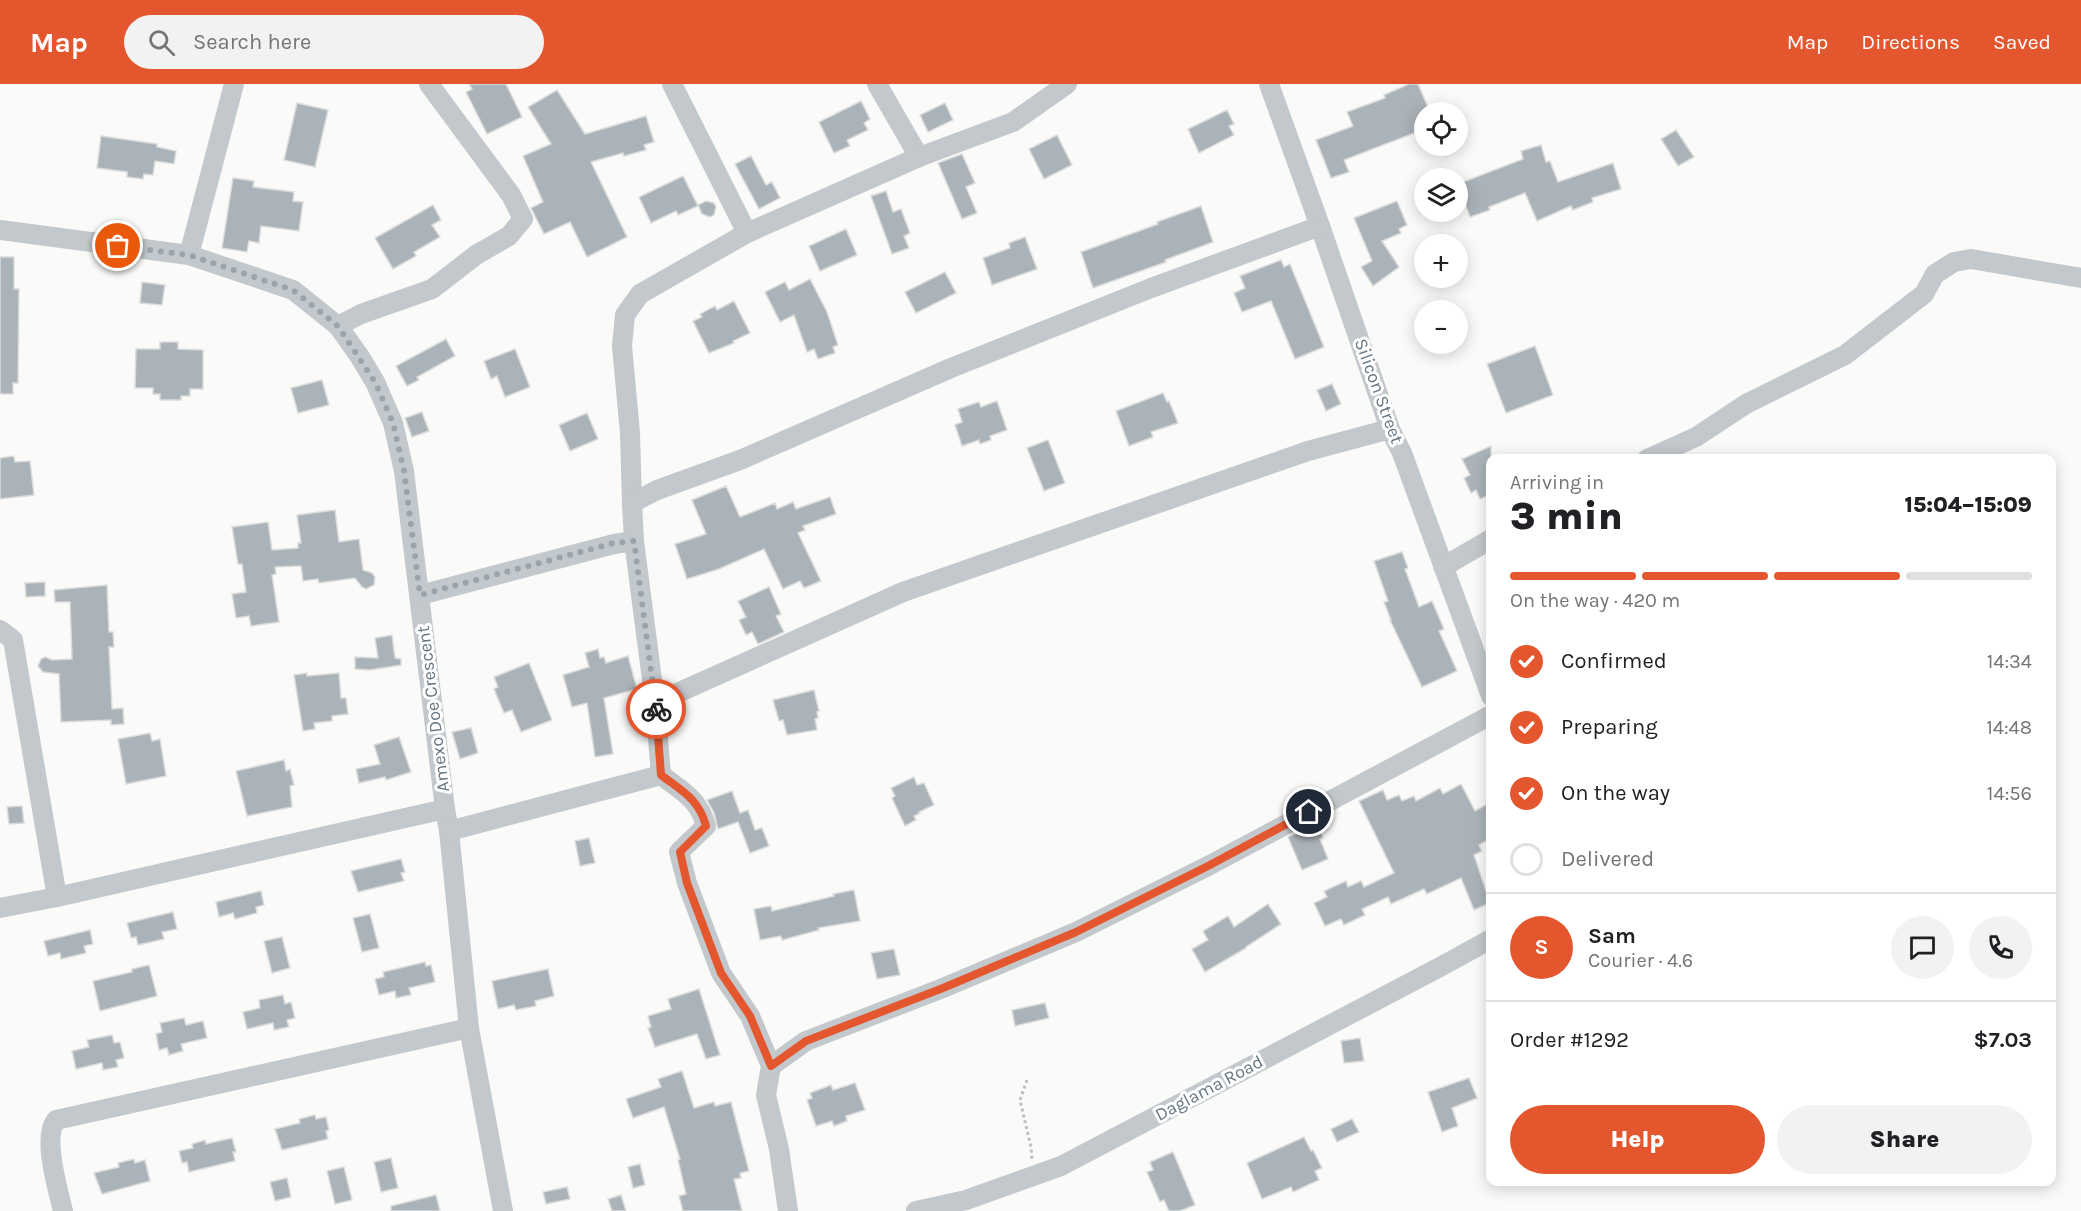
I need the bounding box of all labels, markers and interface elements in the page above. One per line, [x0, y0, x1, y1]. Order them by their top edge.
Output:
search box [124, 15, 544, 69]
text: Map [30, 26, 88, 59]
icon: search [145, 26, 178, 59]
text: Search here [193, 29, 311, 55]
text: Map [1787, 30, 1828, 54]
text: Directions [1861, 30, 1960, 54]
text: Saved [1993, 30, 2051, 54]
map controls [1414, 102, 1468, 354]
button: locate [1414, 102, 1468, 156]
button: layers [1414, 168, 1468, 222]
pin [92, 220, 143, 271]
icon: bag [101, 229, 134, 262]
button: + [1414, 234, 1468, 288]
button: − [1414, 300, 1468, 354]
street label: Silicon Street [1350, 335, 1408, 447]
text: Arriving in [1510, 471, 1604, 494]
text: 15:04–15:09 [1905, 492, 2032, 518]
text: 3 min [1510, 493, 1623, 539]
text: On the way · 420 m [1510, 589, 1680, 612]
street label: Amexo Doe Crescent [412, 624, 454, 793]
icon: check [1510, 645, 1543, 678]
text: Confirmed [1561, 648, 1667, 674]
text: 14:34 [1987, 650, 2032, 673]
courier [626, 679, 686, 739]
icon: bike [640, 693, 673, 726]
icon: check [1510, 711, 1543, 744]
text: Preparing [1561, 714, 1658, 740]
text: 14:48 [1986, 716, 2032, 739]
icon: check [1510, 777, 1543, 810]
text: On the way [1561, 780, 1670, 806]
text: 14:56 [1987, 782, 2032, 805]
pin [1283, 786, 1334, 837]
icon: home [1292, 795, 1325, 828]
text: Delivered [1561, 846, 1654, 872]
button: chat [1891, 916, 1954, 979]
button: phone [1969, 916, 2032, 979]
text: Sam [1588, 923, 1636, 949]
text: S [1534, 934, 1549, 960]
text: Courier · 4.6 [1588, 949, 1693, 972]
text: Order #1292 [1510, 1027, 1629, 1053]
text: $7.03 [1974, 1027, 2032, 1053]
street label: Daglama Road [1151, 1050, 1267, 1126]
button: Help [1510, 1105, 1765, 1174]
button: Share [1777, 1105, 2032, 1174]

